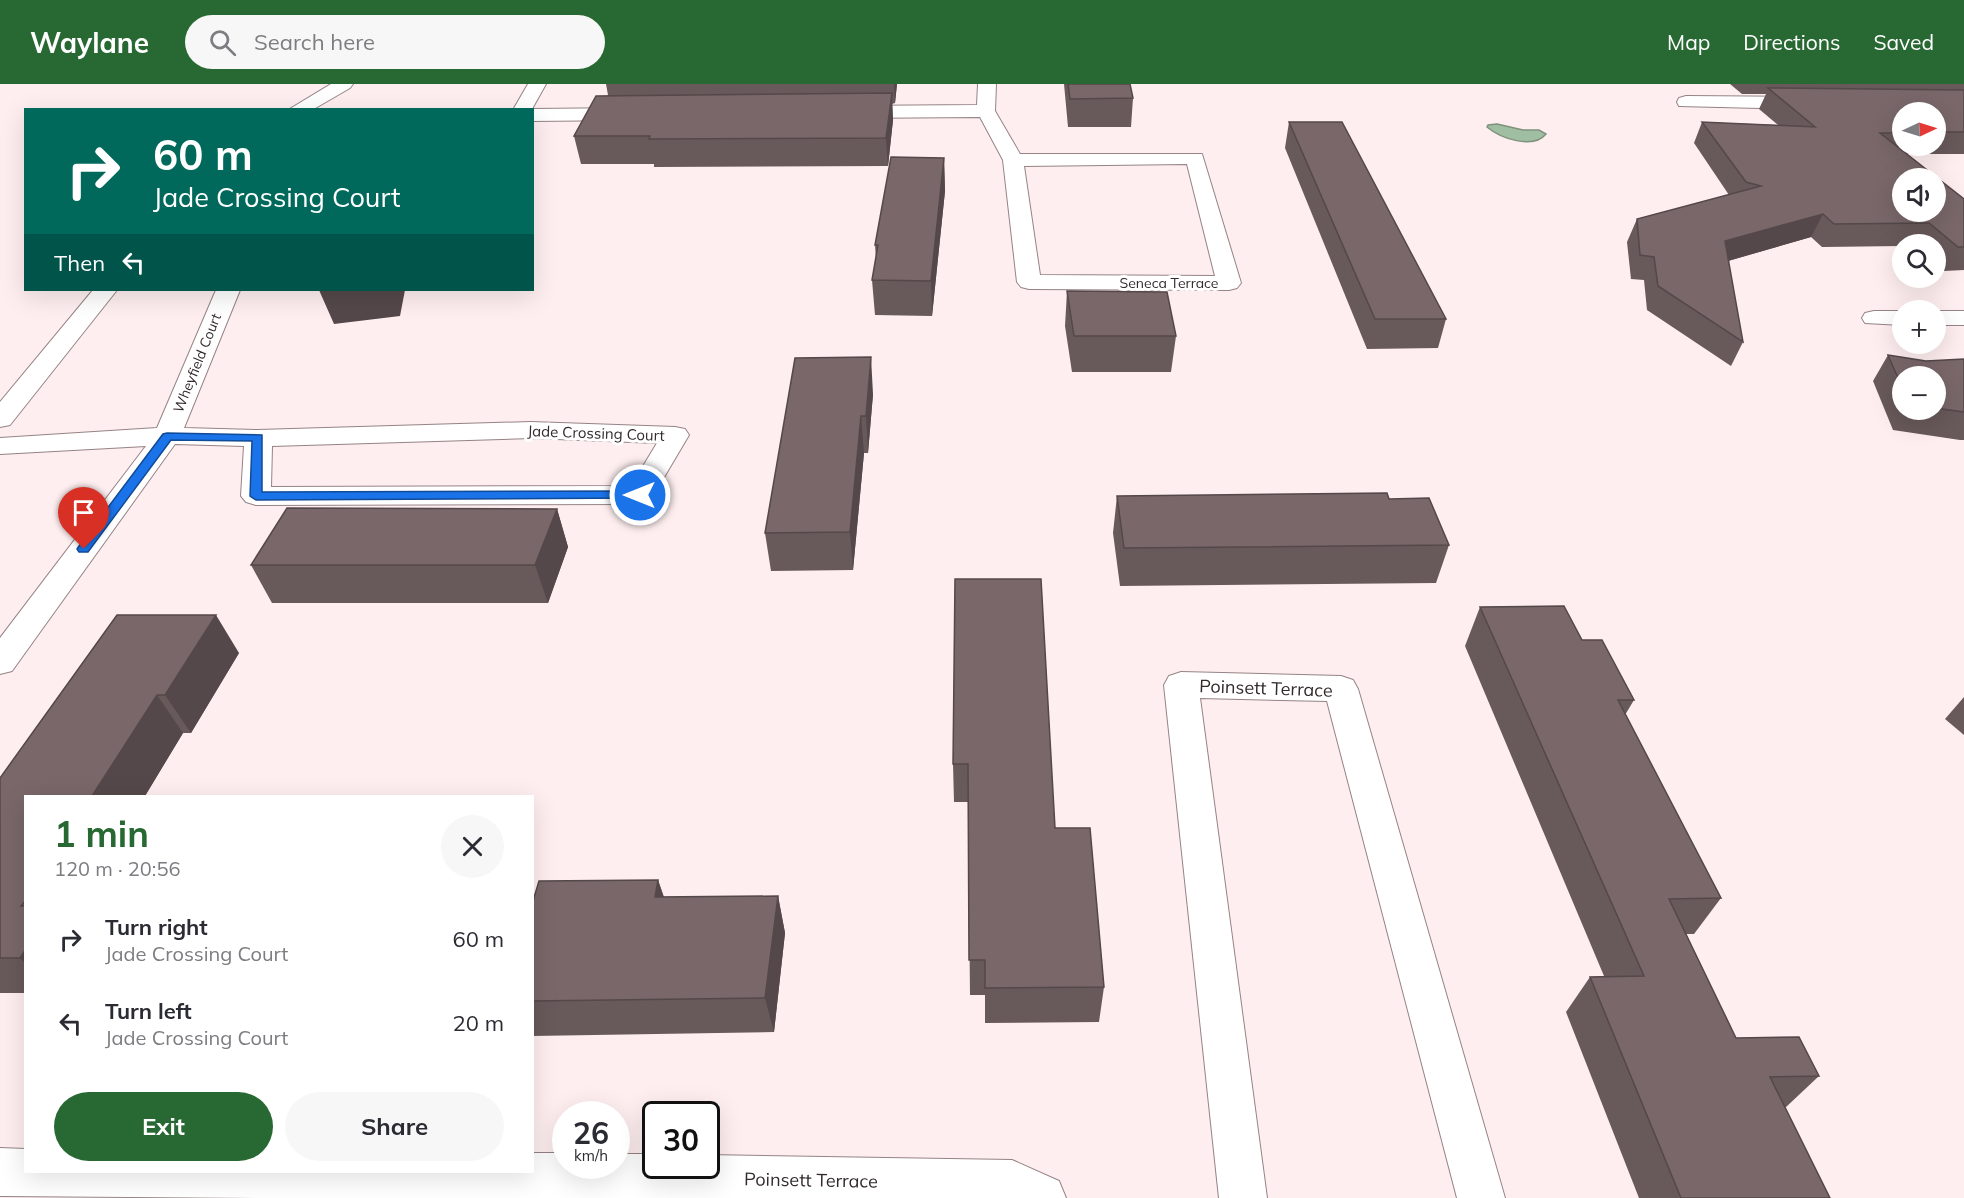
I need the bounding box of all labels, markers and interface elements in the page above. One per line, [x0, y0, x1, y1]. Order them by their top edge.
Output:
search box [185, 15, 605, 69]
text: Waylane [30, 25, 149, 60]
icon: search [206, 26, 239, 59]
text: Search here [254, 28, 375, 56]
text: Map [1667, 29, 1710, 55]
text: Directions [1743, 29, 1840, 55]
text: Saved [1873, 29, 1934, 55]
north arrow [1892, 102, 1946, 156]
map controls [1892, 102, 1946, 420]
text: 60 m [153, 128, 253, 181]
icon: right [54, 132, 132, 210]
button: sound [1892, 168, 1946, 222]
text: Jade Crossing Court [153, 180, 400, 214]
button: search [1892, 234, 1946, 288]
icon: left [117, 246, 150, 279]
text: Then [54, 249, 105, 277]
street label: Seneca Terrace [1120, 274, 1219, 292]
button: + [1892, 300, 1946, 354]
street label: Wheyfield Court [169, 311, 225, 415]
button: − [1892, 366, 1946, 420]
street label: Jade Crossing Court [527, 421, 665, 445]
position arrow [608, 463, 672, 527]
pin [58, 487, 109, 549]
icon: arrive [67, 496, 100, 529]
street label: Poinsett Terrace [1199, 674, 1333, 702]
text: 1 min [54, 811, 149, 856]
button: close [441, 815, 504, 878]
text: 120 m · 20:56 [54, 856, 180, 881]
text: Turn right [105, 913, 208, 941]
icon: right [54, 923, 87, 956]
text: 60 m [453, 925, 504, 953]
text: Jade Crossing Court [105, 941, 288, 966]
text: Turn left [105, 997, 192, 1025]
icon: left [54, 1007, 87, 1040]
text: 20 m [453, 1009, 504, 1037]
text: Jade Crossing Court [105, 1025, 288, 1050]
button: Exit [54, 1092, 273, 1161]
button: Share [285, 1092, 504, 1161]
speed limit sign: 30 [642, 1101, 720, 1179]
text: 26 [573, 1114, 609, 1152]
text: km/h [574, 1146, 608, 1165]
street label: Poinsett Terrace [744, 1167, 878, 1193]

